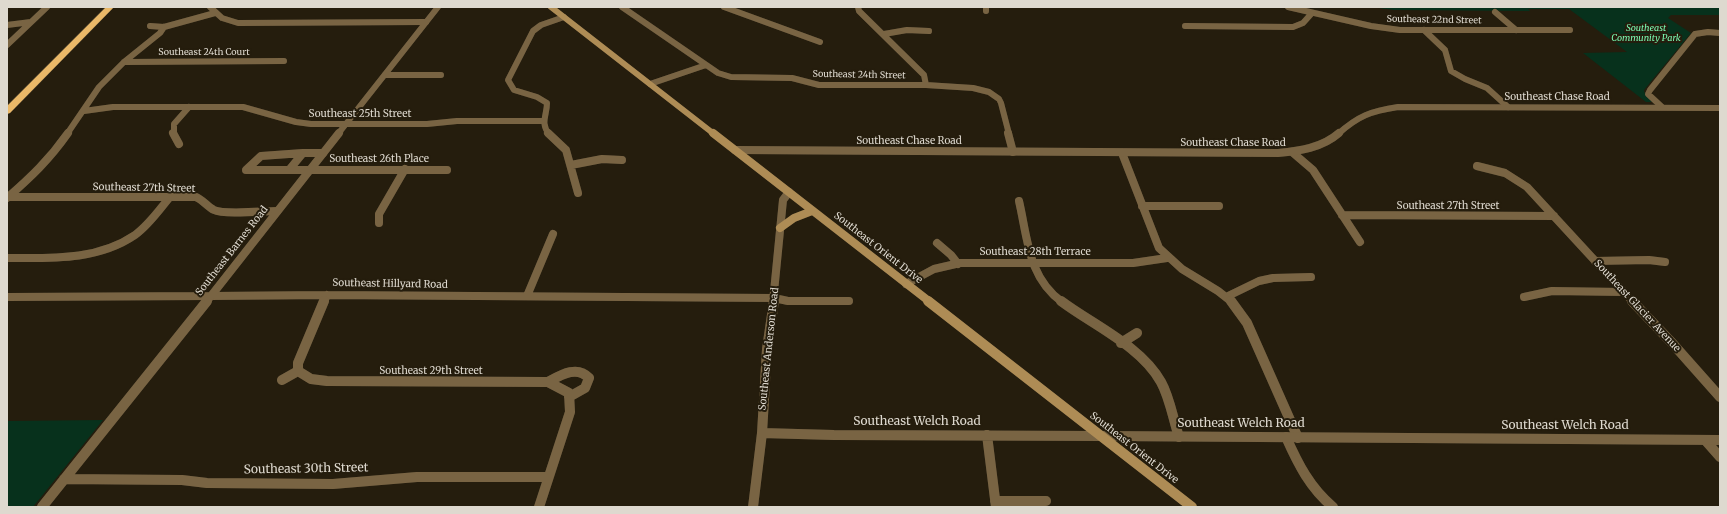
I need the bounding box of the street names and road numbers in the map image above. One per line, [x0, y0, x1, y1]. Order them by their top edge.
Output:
street label: Southeast 22nd Street [1386, 14, 1482, 26]
street label: Southeast 24th Court [158, 47, 250, 57]
street label: Southeast 24th Street [812, 69, 906, 81]
street label: Southeast Chase Road [1504, 91, 1610, 103]
street label: Southeast 25th Street [309, 108, 411, 120]
street label: Southeast Chase Road [856, 135, 962, 147]
street label: Southeast Chase Road [1180, 137, 1286, 149]
street label: Southeast 26th Place [329, 153, 429, 165]
street label: Southeast 27th Street [92, 181, 196, 195]
street label: Southeast 27th Street [1397, 200, 1499, 212]
street label: Southeast Barnes Road [193, 204, 271, 298]
street label: Southeast Orient Drive [831, 210, 925, 286]
street label: Southeast 28th Terrace [979, 246, 1091, 258]
street label: Southeast Glacier Avenue [1591, 258, 1683, 354]
street label: Southeast Hillyard Road [332, 277, 448, 291]
street label: Southeast Anderson Road [757, 287, 781, 411]
street label: Southeast 29th Street [379, 365, 483, 377]
street label: Southeast Orient Drive [1087, 410, 1181, 486]
street label: Southeast Welch Road [853, 415, 981, 429]
street label: Southeast Welch Road [1177, 417, 1305, 431]
street label: Southeast Welch Road [1501, 419, 1629, 433]
street label: Southeast 30th Street [244, 461, 368, 477]

